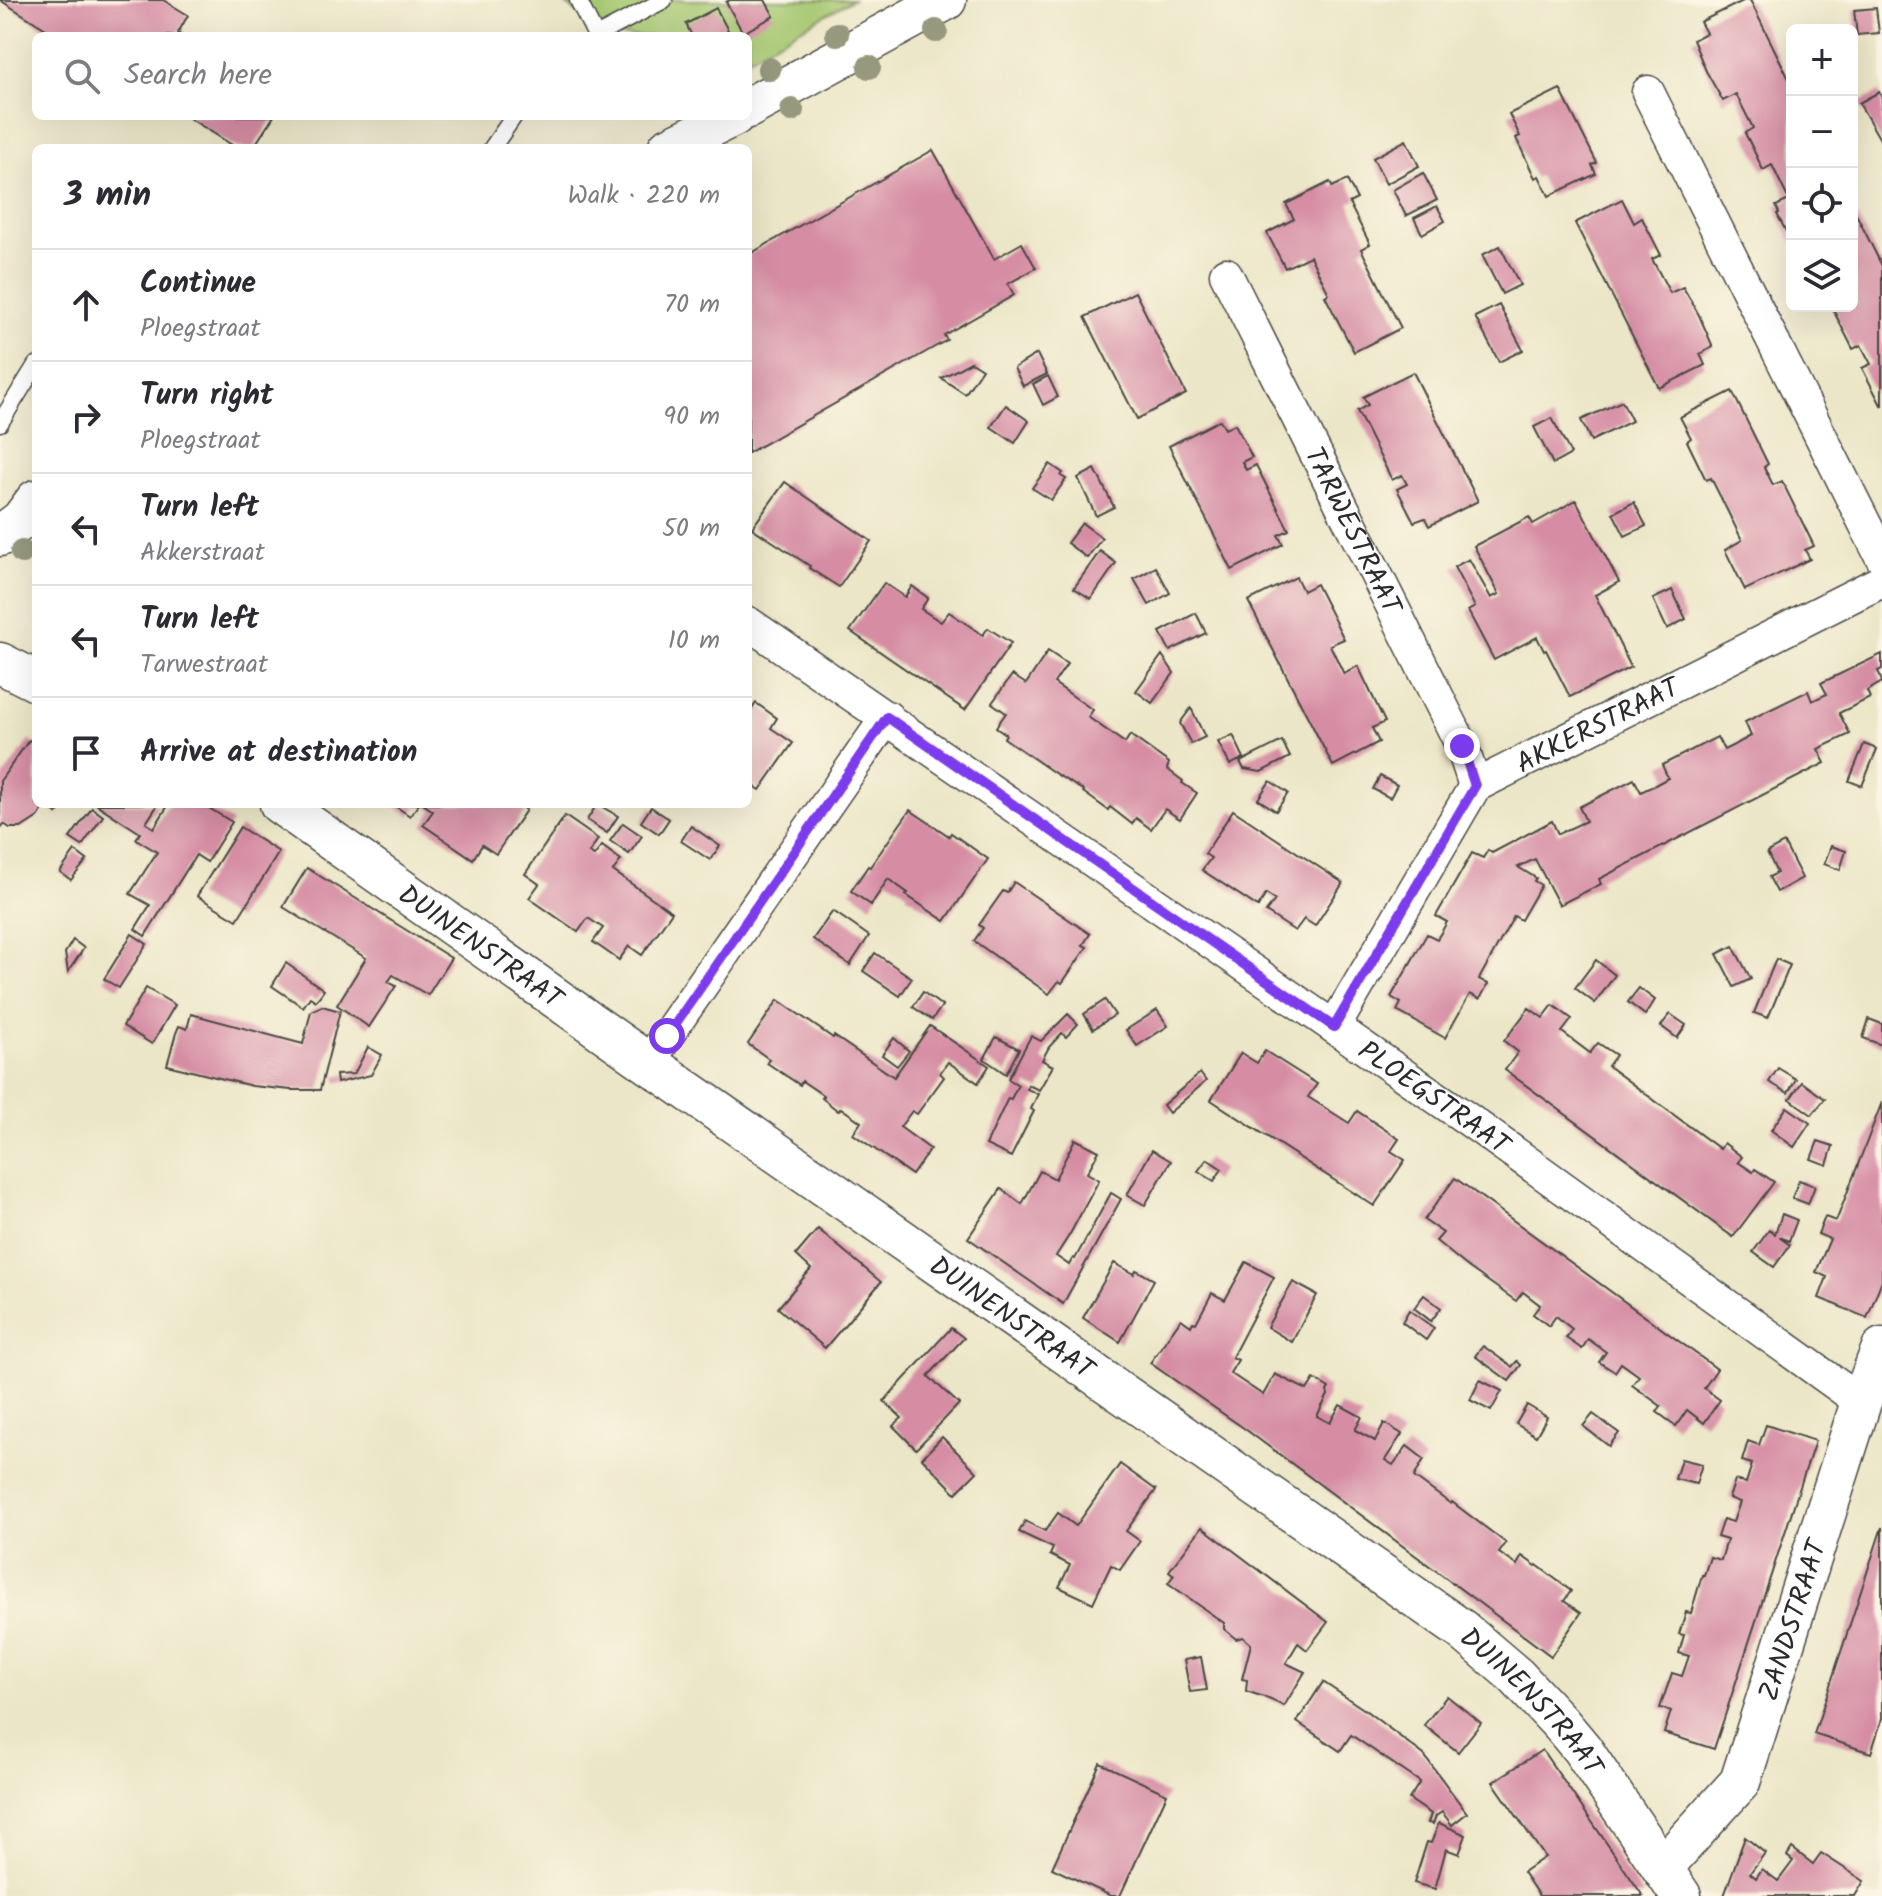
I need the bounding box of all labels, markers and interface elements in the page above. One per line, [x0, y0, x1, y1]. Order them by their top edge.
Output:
map controls [1786, 24, 1858, 312]
button: + [1786, 24, 1858, 96]
search box [32, 32, 752, 120]
text: Search here [124, 52, 272, 100]
icon: search [60, 54, 104, 98]
button: − [1786, 96, 1858, 168]
button: locate [1786, 168, 1858, 240]
text: 3 min [64, 169, 151, 223]
text: Walk · 220 m [568, 175, 720, 217]
button: layers [1786, 240, 1858, 312]
text: Continue [140, 260, 256, 308]
icon: ahead [64, 283, 108, 327]
text: 70 m [664, 284, 720, 326]
text: Ploegstraat [140, 308, 261, 350]
text: Turn right [140, 372, 273, 420]
icon: right [64, 395, 108, 439]
text: 90 m [663, 396, 720, 438]
text: Ploegstraat [140, 420, 261, 462]
street label: TARWESTRAAT [1291, 439, 1413, 624]
text: Turn left [140, 484, 259, 532]
icon: left [64, 507, 108, 551]
text: 50 m [662, 508, 720, 550]
text: Akkerstraat [140, 532, 265, 574]
text: Turn left [140, 596, 259, 644]
icon: left [64, 619, 108, 663]
text: 10 m [668, 620, 720, 662]
text: Tarwestraat [140, 644, 268, 686]
street label: AKKERSTRAAT [1509, 666, 1690, 787]
route end [1444, 728, 1480, 764]
text: Arrive at destination [140, 729, 417, 777]
icon: arrive [64, 731, 108, 775]
street label: DUINENSTRAAT [388, 874, 573, 1023]
route start [649, 1018, 685, 1054]
street label: PLOEGSTRAAT [1348, 1030, 1520, 1169]
street label: DUINENSTRAAT [919, 1245, 1105, 1394]
street label: ZANDSTRAAT [1747, 1533, 1841, 1707]
street label: DUINENSTRAAT [1448, 1617, 1615, 1787]

